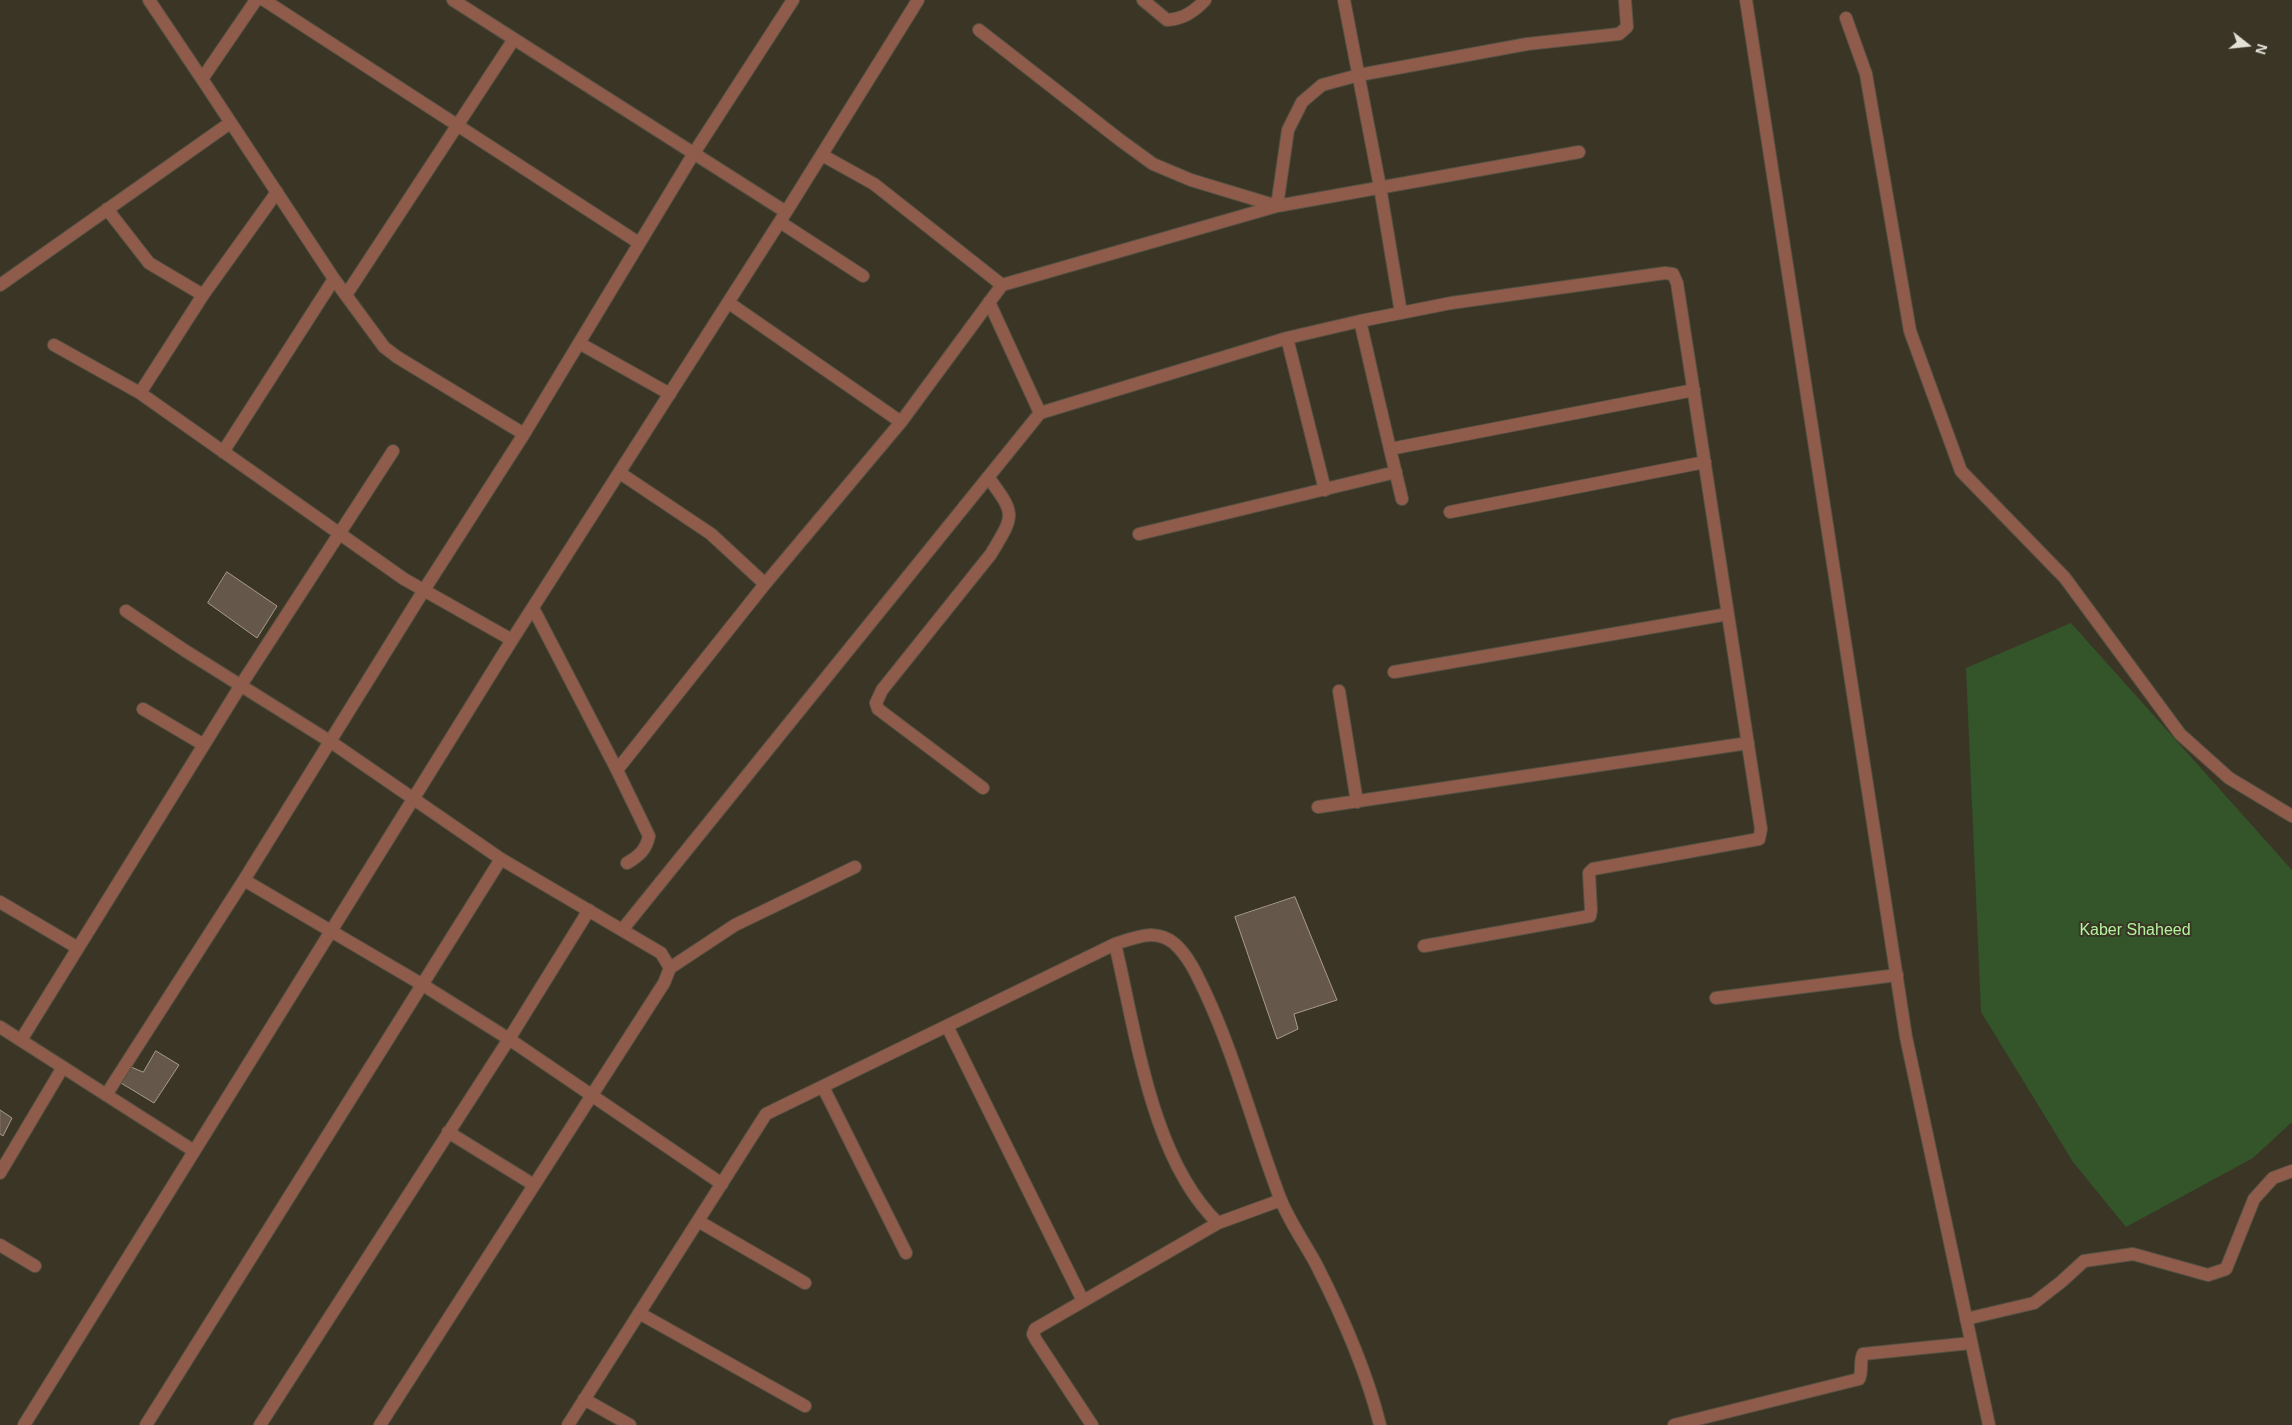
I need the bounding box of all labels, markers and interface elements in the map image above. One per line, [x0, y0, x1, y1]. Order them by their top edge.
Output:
north arrow [2222, 20, 2272, 70]
text: N [2252, 42, 2271, 56]
park label: Kaber Shaheed [2079, 921, 2191, 941]

